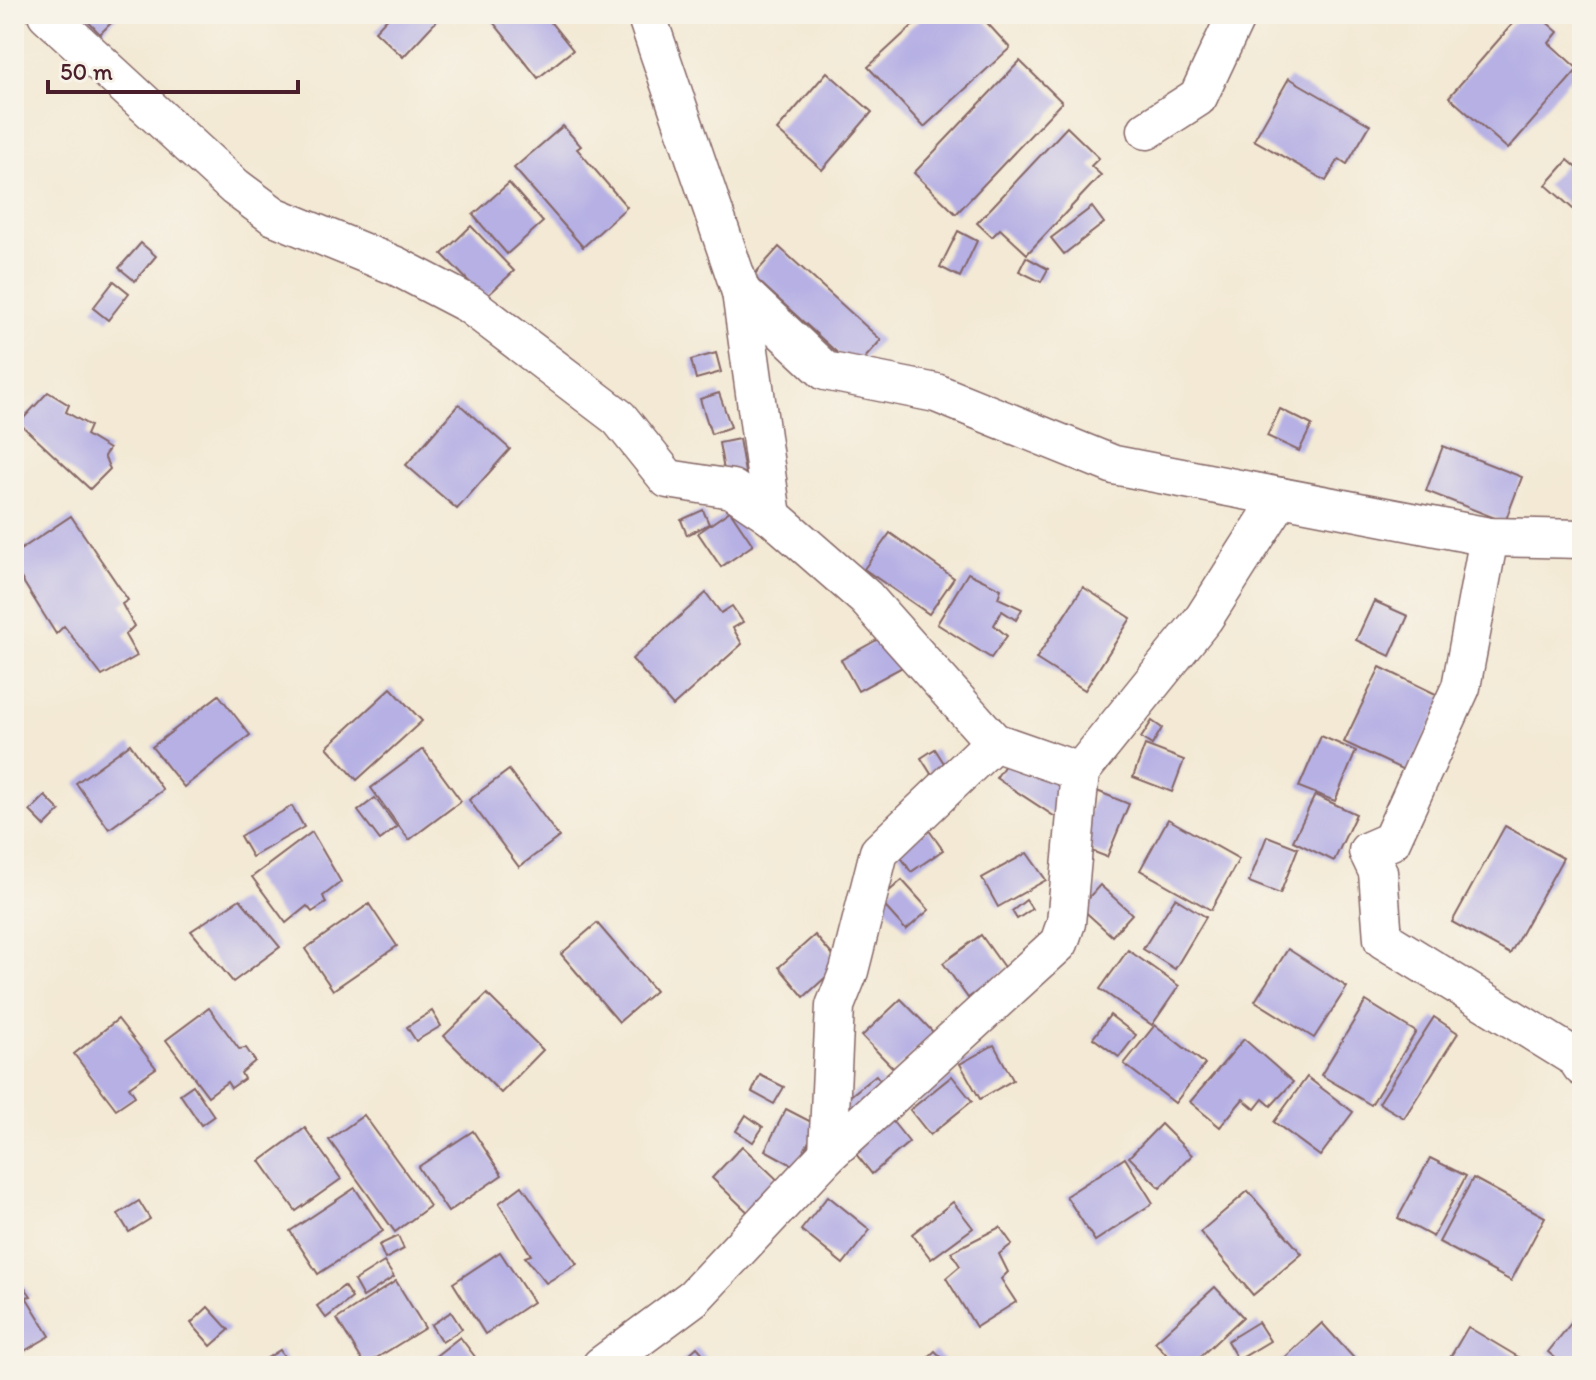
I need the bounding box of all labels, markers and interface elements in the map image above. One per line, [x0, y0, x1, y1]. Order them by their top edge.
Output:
scale bar [48, 44, 298, 94]
text: 50 m [60, 57, 113, 86]

